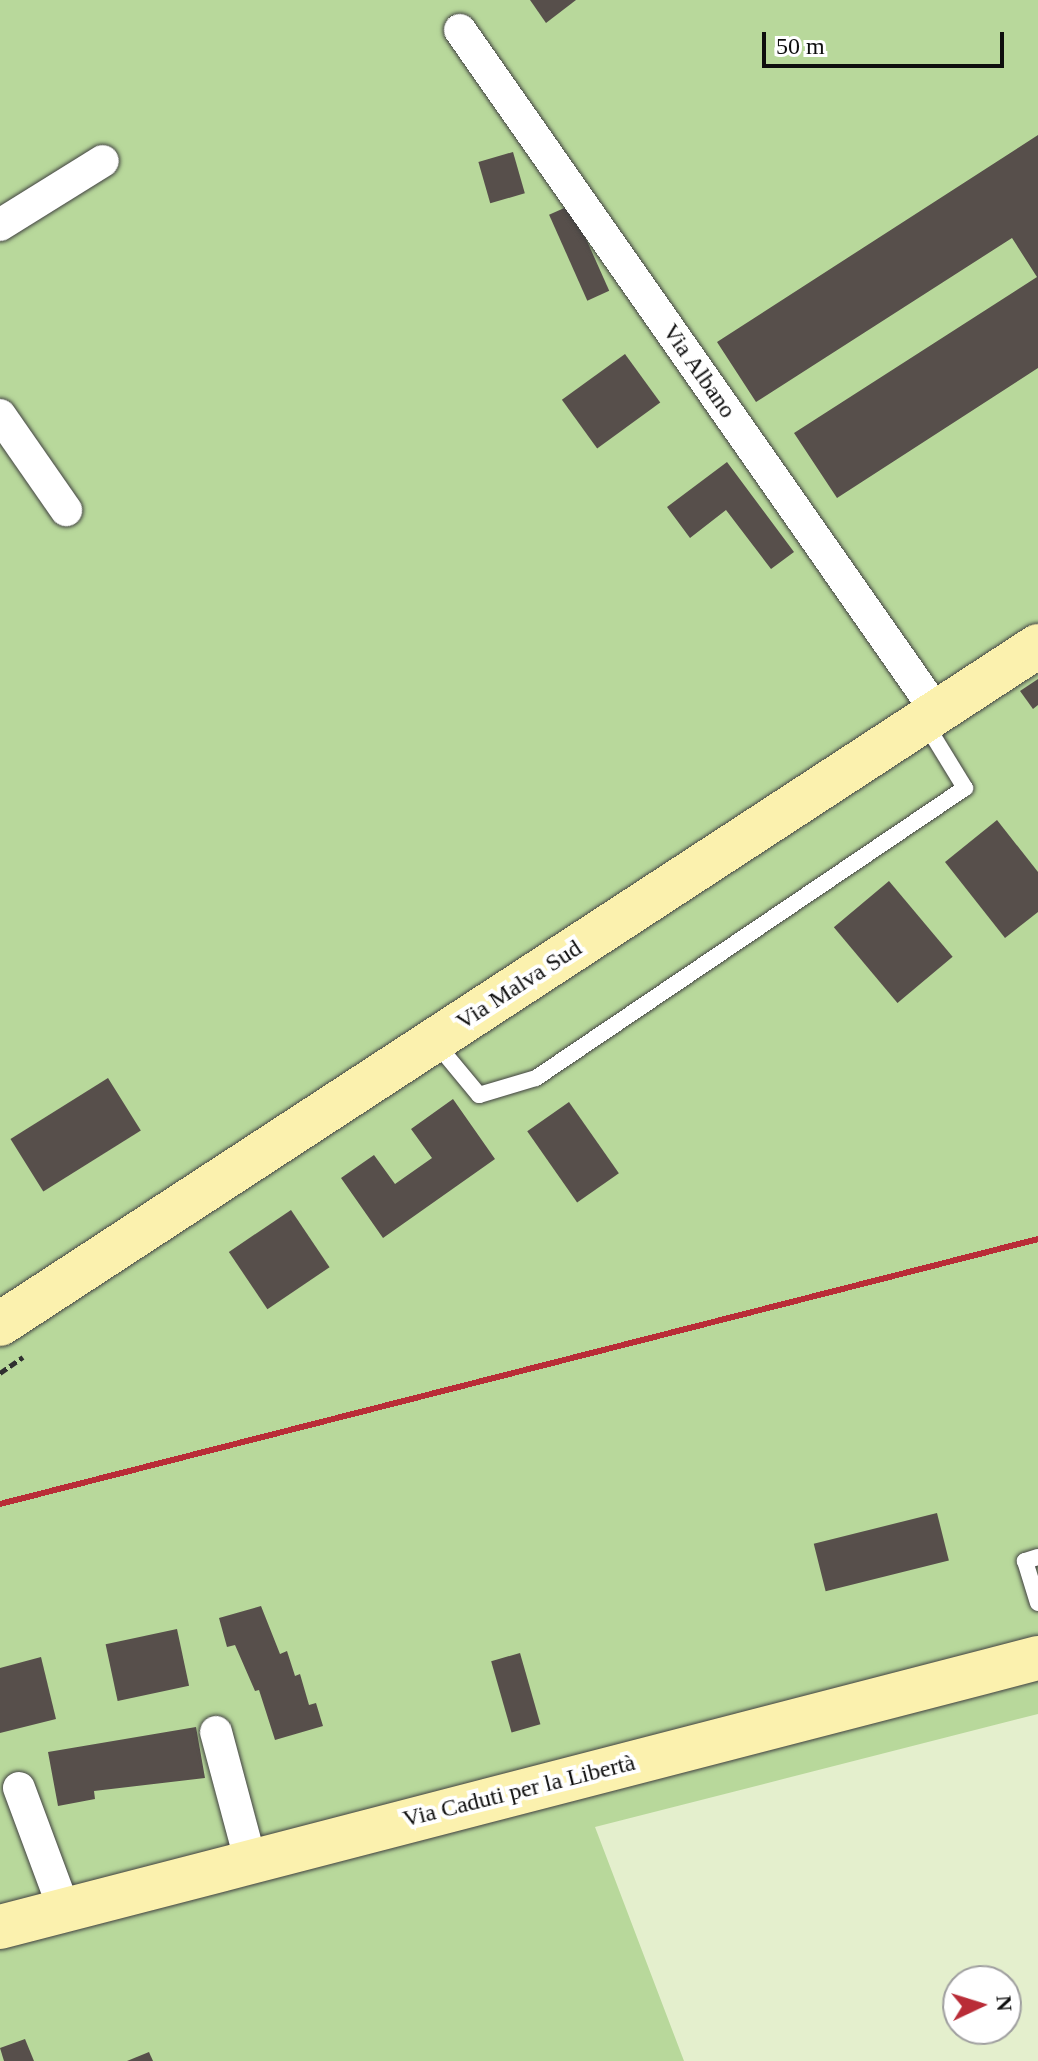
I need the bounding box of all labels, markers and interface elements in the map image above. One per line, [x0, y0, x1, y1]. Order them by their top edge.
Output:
scale bar [766, 16, 1008, 66]
text: 50 m [776, 33, 825, 59]
street label: Via Albano [656, 318, 742, 424]
street label: Via Malva Sud [451, 934, 587, 1036]
street label: Via Caduti per la Libertà [400, 1748, 638, 1834]
north arrow [942, 1965, 1022, 2045]
text: N [991, 1995, 1017, 2012]

